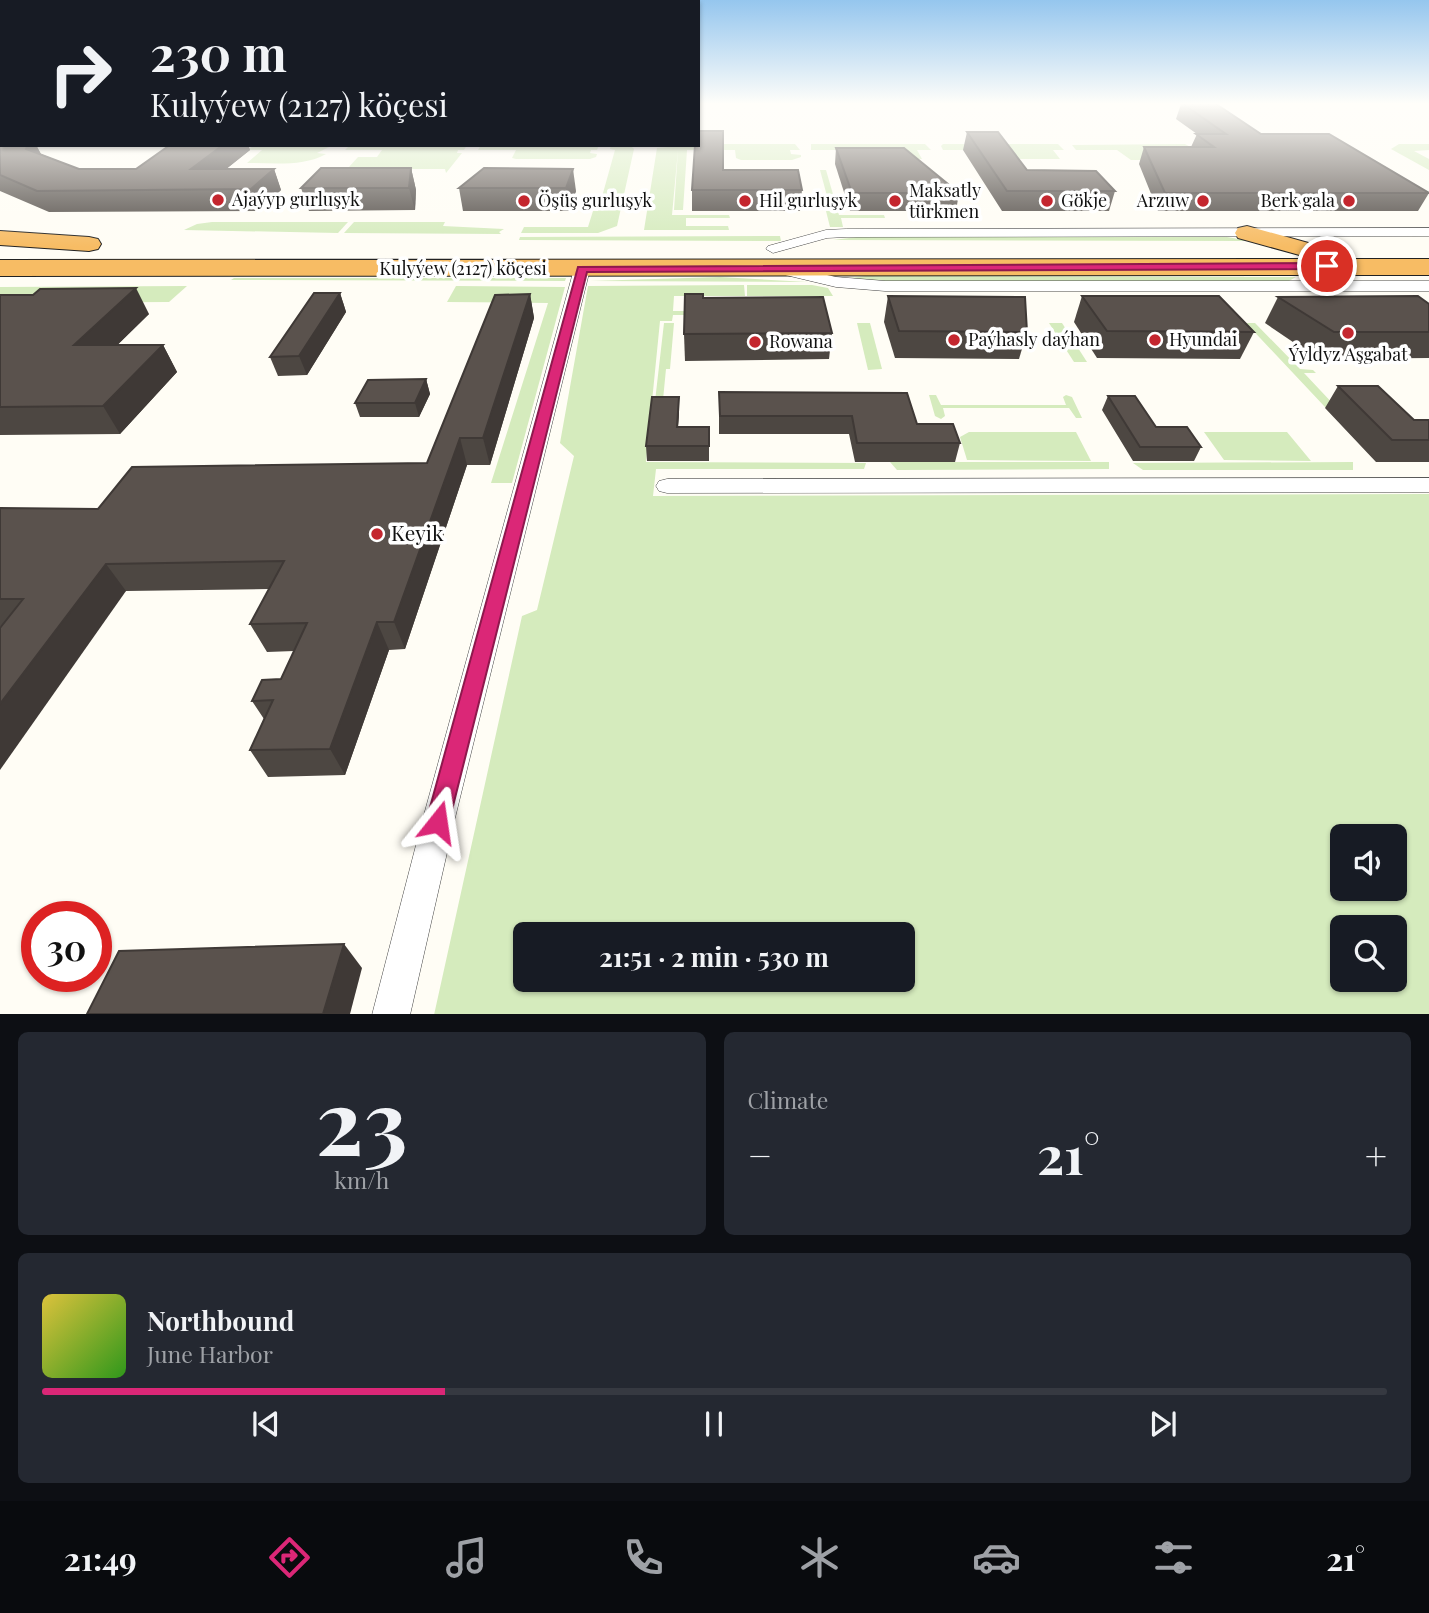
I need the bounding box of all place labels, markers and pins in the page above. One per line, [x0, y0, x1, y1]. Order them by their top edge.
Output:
place label: Maksatly türkmen [909, 178, 981, 223]
place label: Ajaýyp gurluşyk [231, 187, 360, 211]
place label: Öşüş gurluşyk [538, 188, 652, 212]
place label: Hil gurluşyk [759, 188, 857, 212]
place label: Gökje [1061, 188, 1107, 212]
place label: Arzuw [1136, 188, 1189, 212]
place label: Berk gala [1260, 188, 1335, 212]
marker: Ajaýyp gurluşyk [210, 192, 226, 208]
marker: Öşüş gurluşyk [516, 193, 532, 209]
marker: Hil gurluşyk [737, 193, 753, 209]
marker: Maksatly türkmen [887, 193, 903, 209]
marker: Gökje [1039, 193, 1055, 209]
marker: Arzuw [1195, 193, 1211, 209]
marker: Berk gala [1341, 193, 1357, 209]
pin [1297, 236, 1357, 296]
marker: Ýyldyz Aşgabat [1340, 325, 1356, 341]
place label: Paýhasly daýhan [968, 327, 1100, 351]
place label: Hyundai [1169, 327, 1237, 351]
place label: Rowana [769, 329, 833, 353]
marker: Paýhasly daýhan [946, 332, 962, 348]
marker: Hyundai [1147, 332, 1163, 348]
marker: Rowana [747, 334, 763, 350]
place label: Ýyldyz Aşgabat [1287, 342, 1408, 366]
place label: Keyik [391, 518, 444, 546]
marker: Keyik [369, 526, 385, 542]

